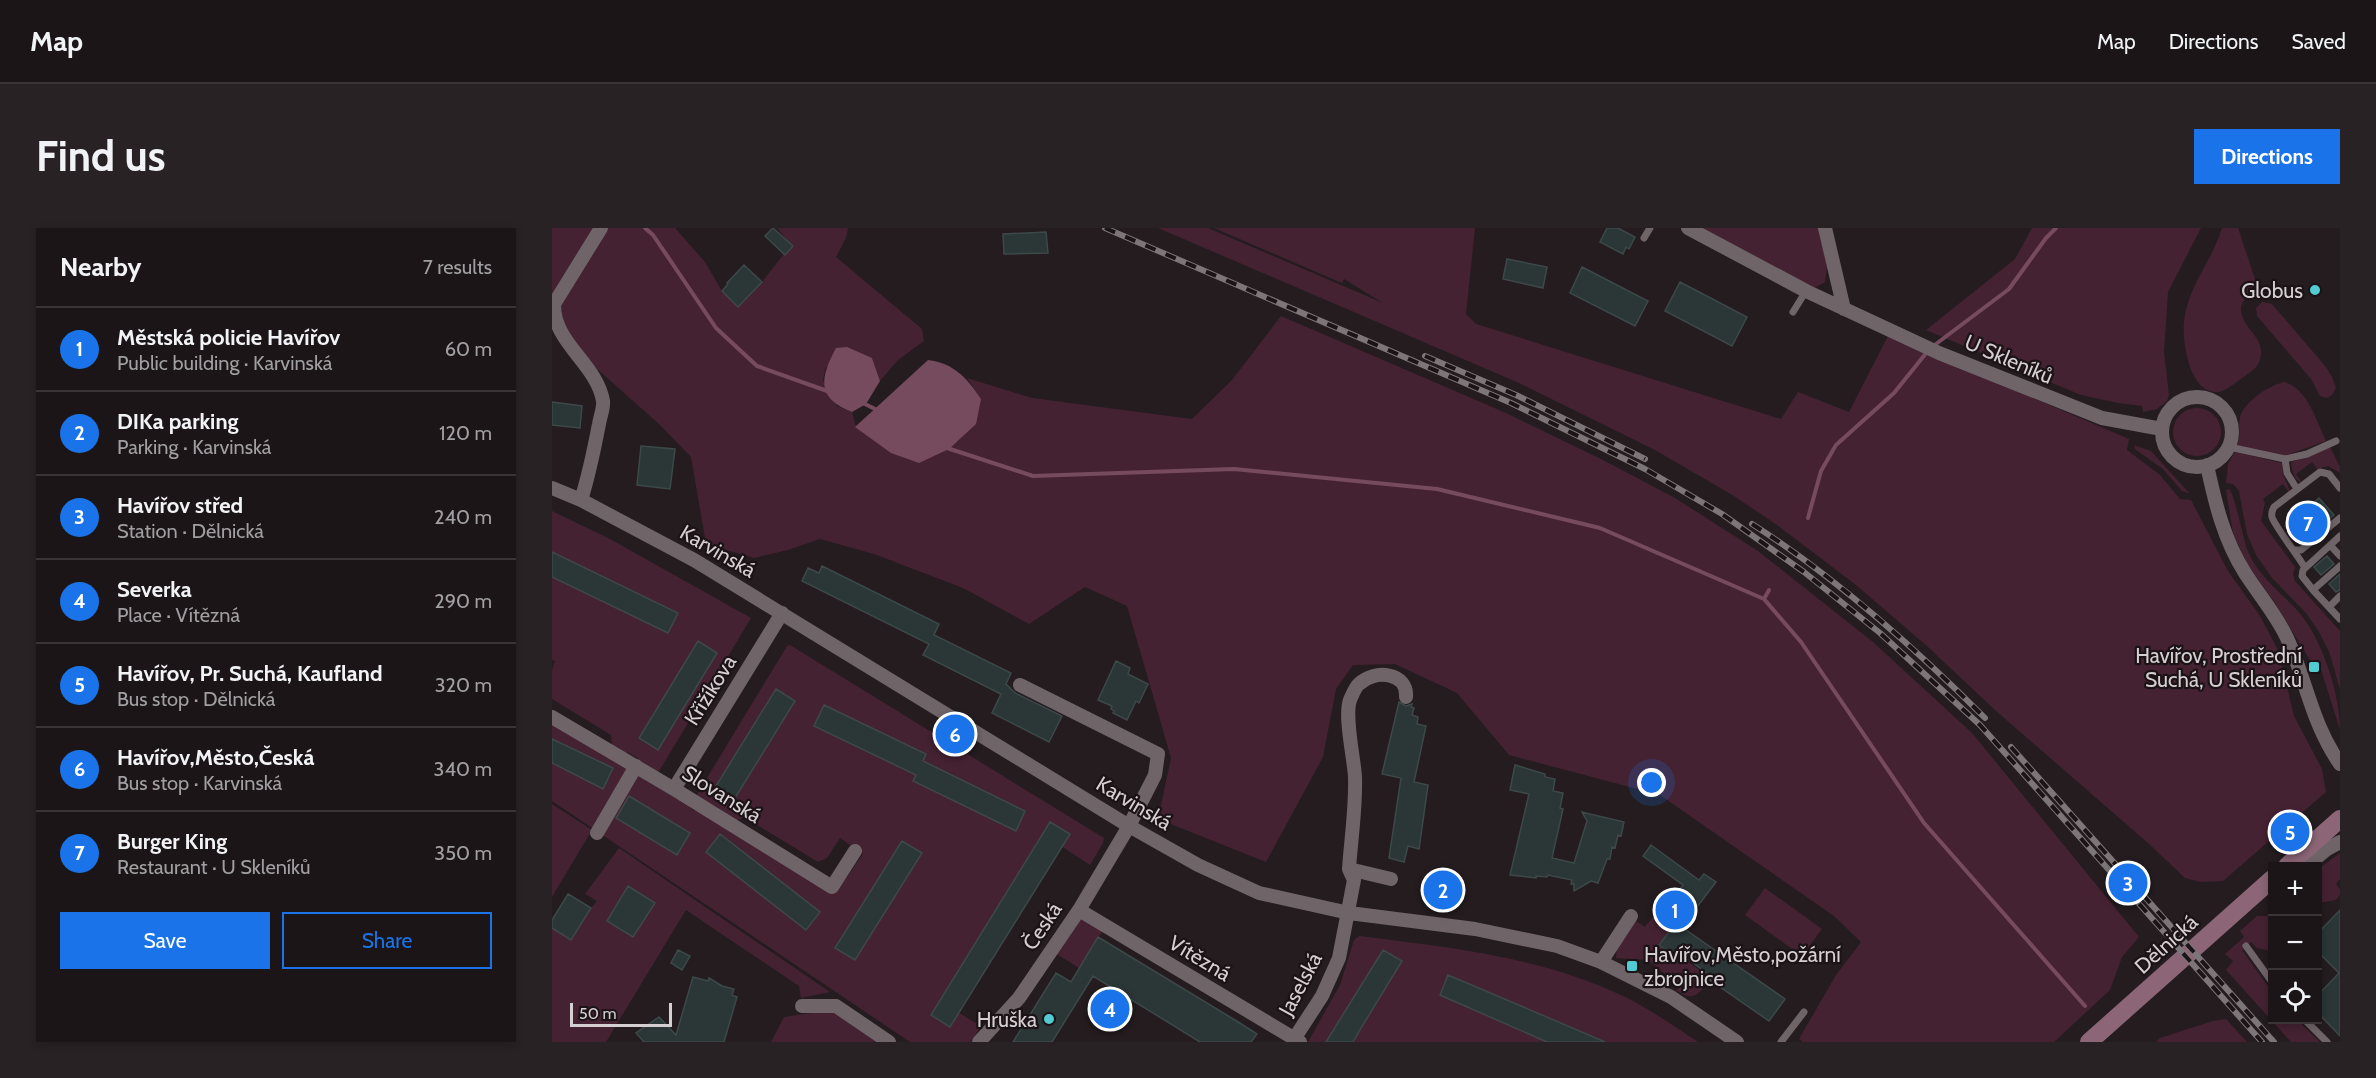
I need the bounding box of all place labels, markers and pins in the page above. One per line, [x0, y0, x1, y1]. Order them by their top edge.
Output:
place label: Globus [2241, 278, 2303, 303]
marker: Globus [2308, 283, 2322, 297]
pin: 7 [2288, 500, 2328, 546]
place label: Havířov, Prostřední Suchá, U Skleníků [2135, 643, 2303, 692]
marker: Havířov, Prostřední Suchá, U Skleníků [2307, 660, 2321, 674]
pin: 6 [936, 712, 974, 756]
pin: 5 [2270, 810, 2310, 854]
pin: 3 [2108, 860, 2148, 906]
pin: 2 [1424, 868, 1462, 912]
pin: 1 [1656, 888, 1694, 932]
place label: Havířov,Město,požární zbrojnice [1644, 942, 1841, 992]
marker: Havířov,Město,požární zbrojnice [1625, 959, 1639, 973]
pin: 4 [1090, 986, 1130, 1032]
place label: Hruška [977, 1007, 1037, 1032]
marker: Hruška [1042, 1012, 1056, 1026]

